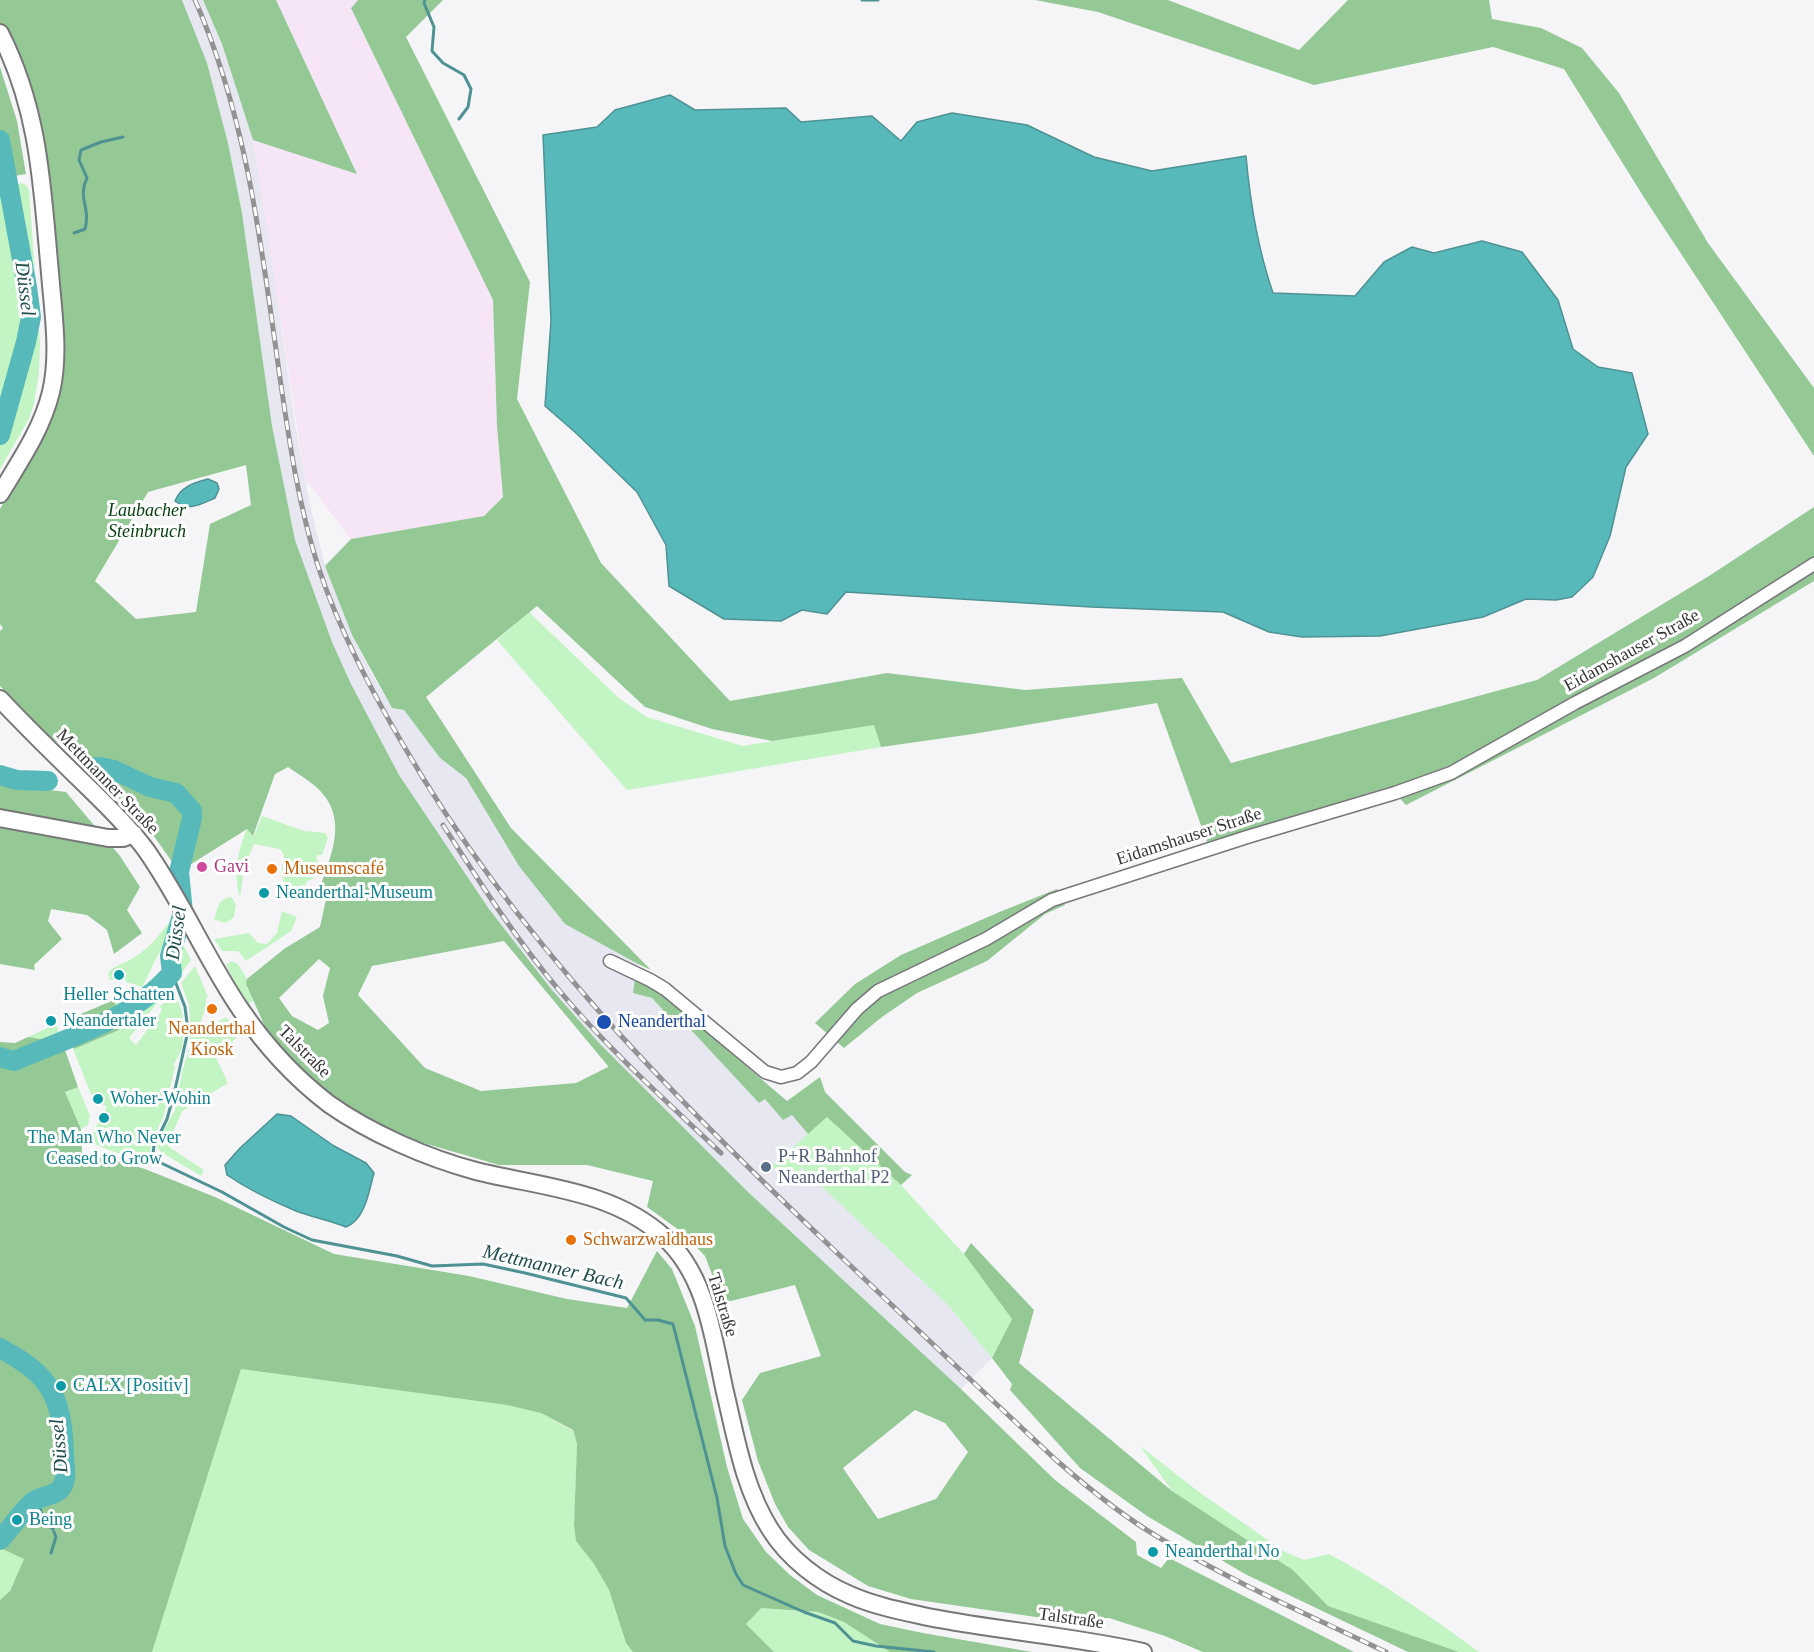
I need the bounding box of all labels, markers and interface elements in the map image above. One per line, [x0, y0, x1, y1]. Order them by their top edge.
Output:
water label: Düssel [9, 261, 39, 317]
park label: Laubacher Steinbruch [108, 500, 186, 542]
street label: Eidamshauser Straße [1561, 605, 1703, 697]
street label: Mettmanner Straße [51, 725, 163, 839]
street label: Eidamshauser Straße [1114, 803, 1264, 871]
place label: Gavi [214, 856, 249, 878]
place label: Museumscafé [284, 858, 384, 880]
marker: Gavi [195, 860, 209, 874]
marker: Museumscafé [265, 862, 279, 876]
place label: Neanderthal-Museum [276, 882, 433, 904]
marker: Neanderthal-Museum [257, 886, 271, 900]
water label: Düssel [161, 904, 193, 962]
marker: Heller Schatten [112, 968, 126, 982]
place label: Heller Schatten [63, 984, 175, 1006]
marker: Neanderthal Kiosk [205, 1002, 219, 1016]
place label: Neandertaler [63, 1010, 156, 1032]
place label: Neanderthal [618, 1011, 706, 1033]
marker: Neanderthal [595, 1013, 613, 1031]
marker: Neandertaler [44, 1014, 58, 1028]
place label: Neanderthal Kiosk [168, 1018, 256, 1060]
street label: Talstraße [273, 1021, 335, 1083]
place label: Woher-Wohin [110, 1088, 211, 1110]
marker: Woher-Wohin [91, 1092, 105, 1106]
marker: The Man Who Never Ceased to Grow [97, 1111, 111, 1125]
place label: The Man Who Never Ceased to Grow [27, 1127, 181, 1170]
place label: P+R Bahnhof Neanderthal P2 [778, 1146, 889, 1188]
marker: P+R Bahnhof Neanderthal P2 [759, 1160, 773, 1174]
place label: Schwarzwaldhaus [583, 1229, 713, 1251]
marker: Schwarzwaldhaus [564, 1233, 578, 1247]
water label: Mettmanner Bach [480, 1240, 626, 1296]
street label: Talstraße [702, 1270, 742, 1340]
place label: CALX [Positiv] [73, 1375, 189, 1397]
marker: CALX [Positiv] [54, 1379, 68, 1393]
water label: Düssel [46, 1418, 74, 1474]
place label: Being [29, 1509, 72, 1531]
marker: Being [10, 1513, 24, 1527]
place label: Neanderthal No [1165, 1541, 1279, 1563]
marker: Neanderthal No [1146, 1545, 1160, 1559]
street label: Talstraße [1037, 1604, 1105, 1634]

